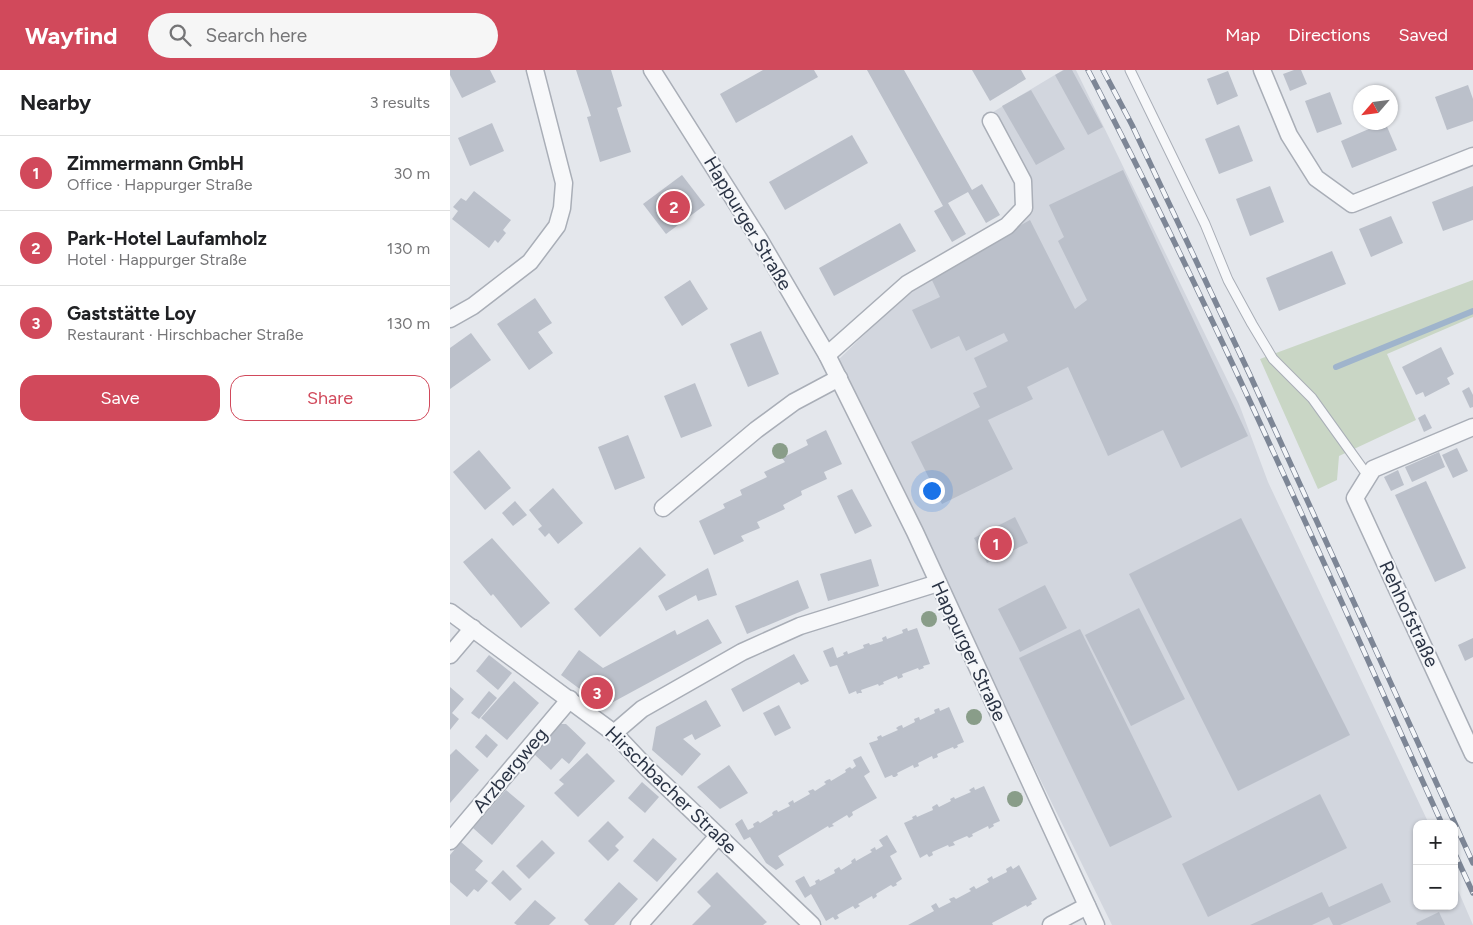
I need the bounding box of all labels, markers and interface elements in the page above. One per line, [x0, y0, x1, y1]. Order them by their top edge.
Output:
search box [148, 13, 498, 58]
text: Wayfind [25, 21, 118, 50]
icon: search [166, 21, 194, 49]
text: Search here [206, 24, 307, 47]
text: Map [1225, 24, 1260, 46]
text: Directions [1288, 24, 1370, 46]
text: Saved [1398, 24, 1448, 46]
north arrow [1353, 85, 1398, 130]
text: Nearby [20, 90, 91, 115]
text: 3 results [370, 93, 430, 112]
text: Zimmermann GmbH [67, 152, 244, 175]
street label: Happurger Straße [699, 152, 797, 294]
text: 1 [33, 164, 39, 183]
text: 30 m [393, 164, 430, 183]
text: Office · Happurger Straße [67, 175, 252, 194]
pin: 2 [658, 188, 690, 226]
text: Park-Hotel Laufamholz [67, 227, 267, 250]
text: 2 [31, 239, 41, 258]
text: 130 m [387, 239, 430, 258]
text: Hotel · Happurger Straße [67, 250, 247, 269]
text: Gaststätte Loy [67, 302, 196, 325]
text: 3 [32, 314, 40, 333]
text: 130 m [387, 314, 430, 333]
text: Restaurant · Hirschbacher Straße [67, 325, 303, 344]
button: Save [20, 375, 220, 421]
button: Share [230, 375, 430, 421]
your location [919, 478, 945, 504]
pin: 1 [980, 525, 1012, 563]
street label: Rehhofstraße [1374, 557, 1444, 671]
street label: Happurger Straße [926, 577, 1012, 725]
pin: 3 [581, 674, 613, 712]
street label: Hirschbacher Straße [600, 721, 742, 859]
street label: Arzbergweg [468, 723, 552, 817]
map controls [1413, 820, 1458, 910]
button: + [1413, 820, 1458, 865]
button: − [1413, 865, 1458, 910]

